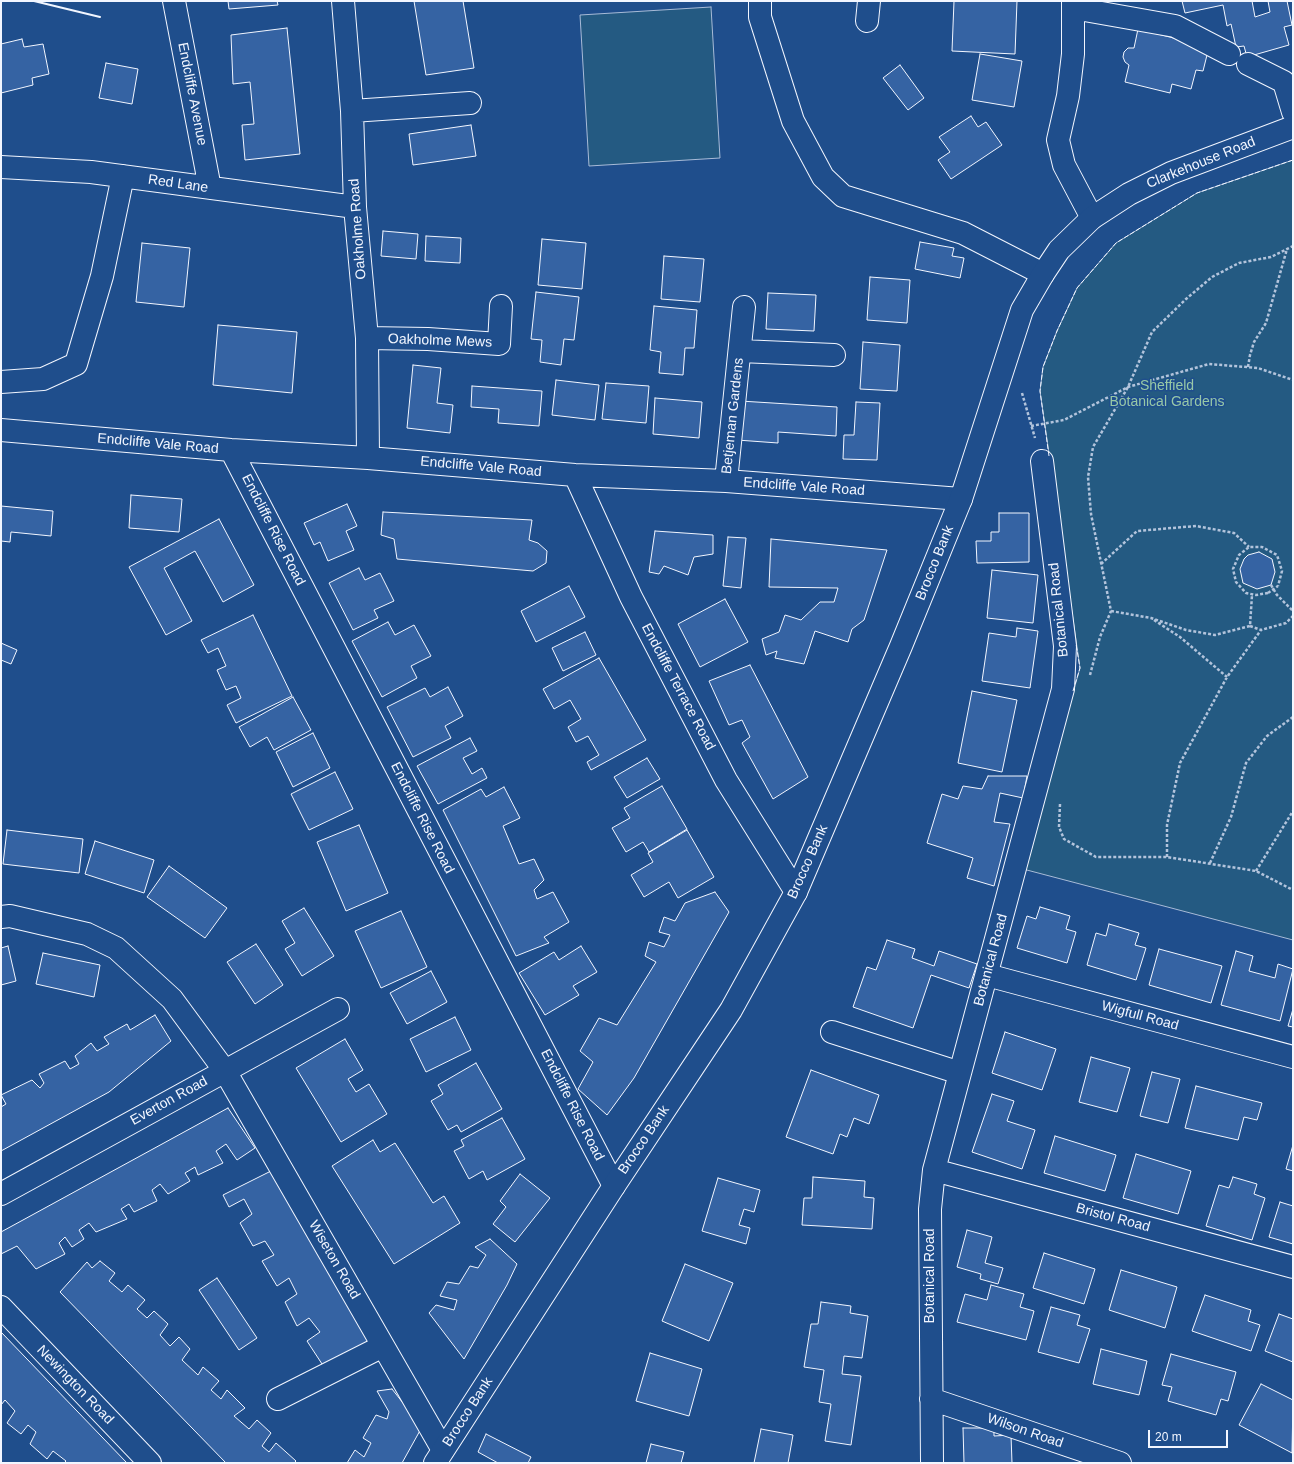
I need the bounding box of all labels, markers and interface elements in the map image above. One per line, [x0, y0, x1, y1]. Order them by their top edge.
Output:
street label: Endcliffe Avenue [174, 41, 210, 147]
street label: Clarkehouse Road [1144, 133, 1258, 193]
street label: Red Lane [147, 171, 209, 197]
street label: Oakholme Road [346, 178, 370, 280]
street label: Oakholme Mews [388, 331, 492, 351]
street label: Betjeman Gardens [719, 357, 747, 475]
park label: Sheffield Botanical Gardens [1109, 378, 1225, 410]
street label: Endcliffe Vale Road [97, 430, 219, 458]
street label: Endcliffe Vale Road [420, 453, 542, 481]
street label: Endcliffe Rise Road [238, 472, 308, 588]
street label: Endcliffe Vale Road [743, 474, 865, 500]
street label: Brocco Bank [912, 523, 958, 603]
street label: Botanical Road [1046, 562, 1072, 658]
street label: Endcliffe Terrace Road [637, 621, 719, 753]
street label: Endcliffe Rise Road [387, 760, 457, 876]
street label: Brocco Bank [784, 822, 832, 902]
street label: Botanical Road [971, 912, 1011, 1008]
street label: Wigfull Road [1099, 998, 1181, 1034]
street label: Endcliffe Rise Road [537, 1047, 607, 1163]
street label: Everton Road [127, 1073, 211, 1129]
street label: Brocco Bank [615, 1102, 673, 1178]
street label: Bristol Road [1074, 1200, 1152, 1236]
street label: Wiseton Road [305, 1218, 363, 1302]
street label: Botanical Road [922, 1229, 938, 1323]
street label: Newington Road [33, 1342, 117, 1428]
street label: Brocco Bank [439, 1374, 497, 1450]
street label: Wilson Road [985, 1410, 1065, 1452]
scale bar [1150, 1422, 1230, 1448]
text: 20 m [1155, 1430, 1182, 1444]

